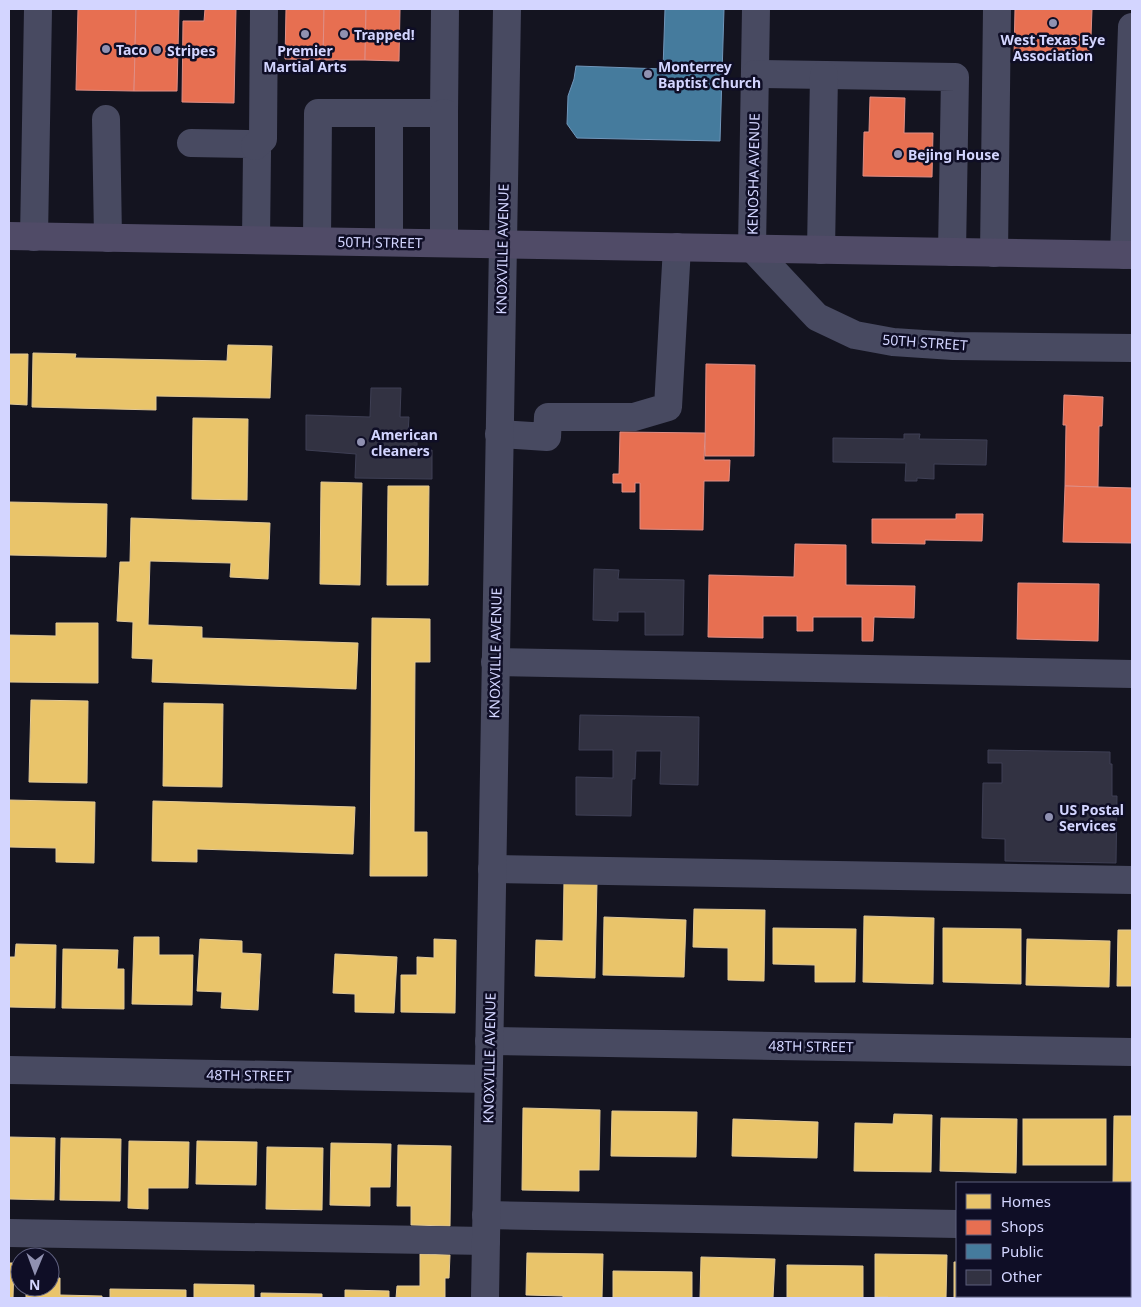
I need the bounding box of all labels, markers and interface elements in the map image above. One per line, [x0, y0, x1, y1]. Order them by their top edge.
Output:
marker: West Texas Eye Association [1047, 17, 1059, 29]
place label: Trapped! [354, 25, 415, 44]
marker: Premier Martial Arts [299, 28, 311, 40]
marker: Trapped! [338, 28, 350, 40]
place label: West Texas Eye Association [1001, 30, 1105, 65]
place label: Taco [116, 40, 148, 59]
place label: Stripes [167, 41, 215, 60]
place label: Premier Martial Arts [263, 41, 347, 76]
marker: Taco [100, 43, 112, 55]
marker: Stripes [151, 44, 163, 56]
place label: Monterrey Baptist Church [658, 57, 761, 92]
marker: Monterrey Baptist Church [642, 68, 654, 80]
street label: KENOSHA AVENUE [742, 113, 764, 235]
place label: Bejing House [908, 145, 1000, 164]
marker: Bejing House [892, 148, 904, 160]
street label: KNOXVILLE AVENUE [491, 184, 513, 314]
street label: 50TH STREET [337, 232, 423, 252]
street label: 50TH STREET [882, 330, 968, 354]
place label: American cleaners [371, 425, 438, 460]
marker: American cleaners [355, 436, 367, 448]
street label: KNOXVILLE AVENUE [484, 588, 506, 718]
place label: US Postal Services [1059, 800, 1124, 835]
marker: US Postal Services [1043, 811, 1055, 823]
street label: KNOXVILLE AVENUE [478, 993, 500, 1123]
street label: 48TH STREET [768, 1036, 854, 1056]
street label: 48TH STREET [206, 1065, 292, 1085]
legend [956, 1182, 1131, 1297]
text: Homes [1001, 1191, 1051, 1211]
text: Shops [1001, 1216, 1044, 1236]
text: Public [1001, 1241, 1044, 1261]
north arrow [10, 1247, 60, 1297]
text: Other [1001, 1266, 1042, 1286]
text: N [29, 1276, 41, 1295]

